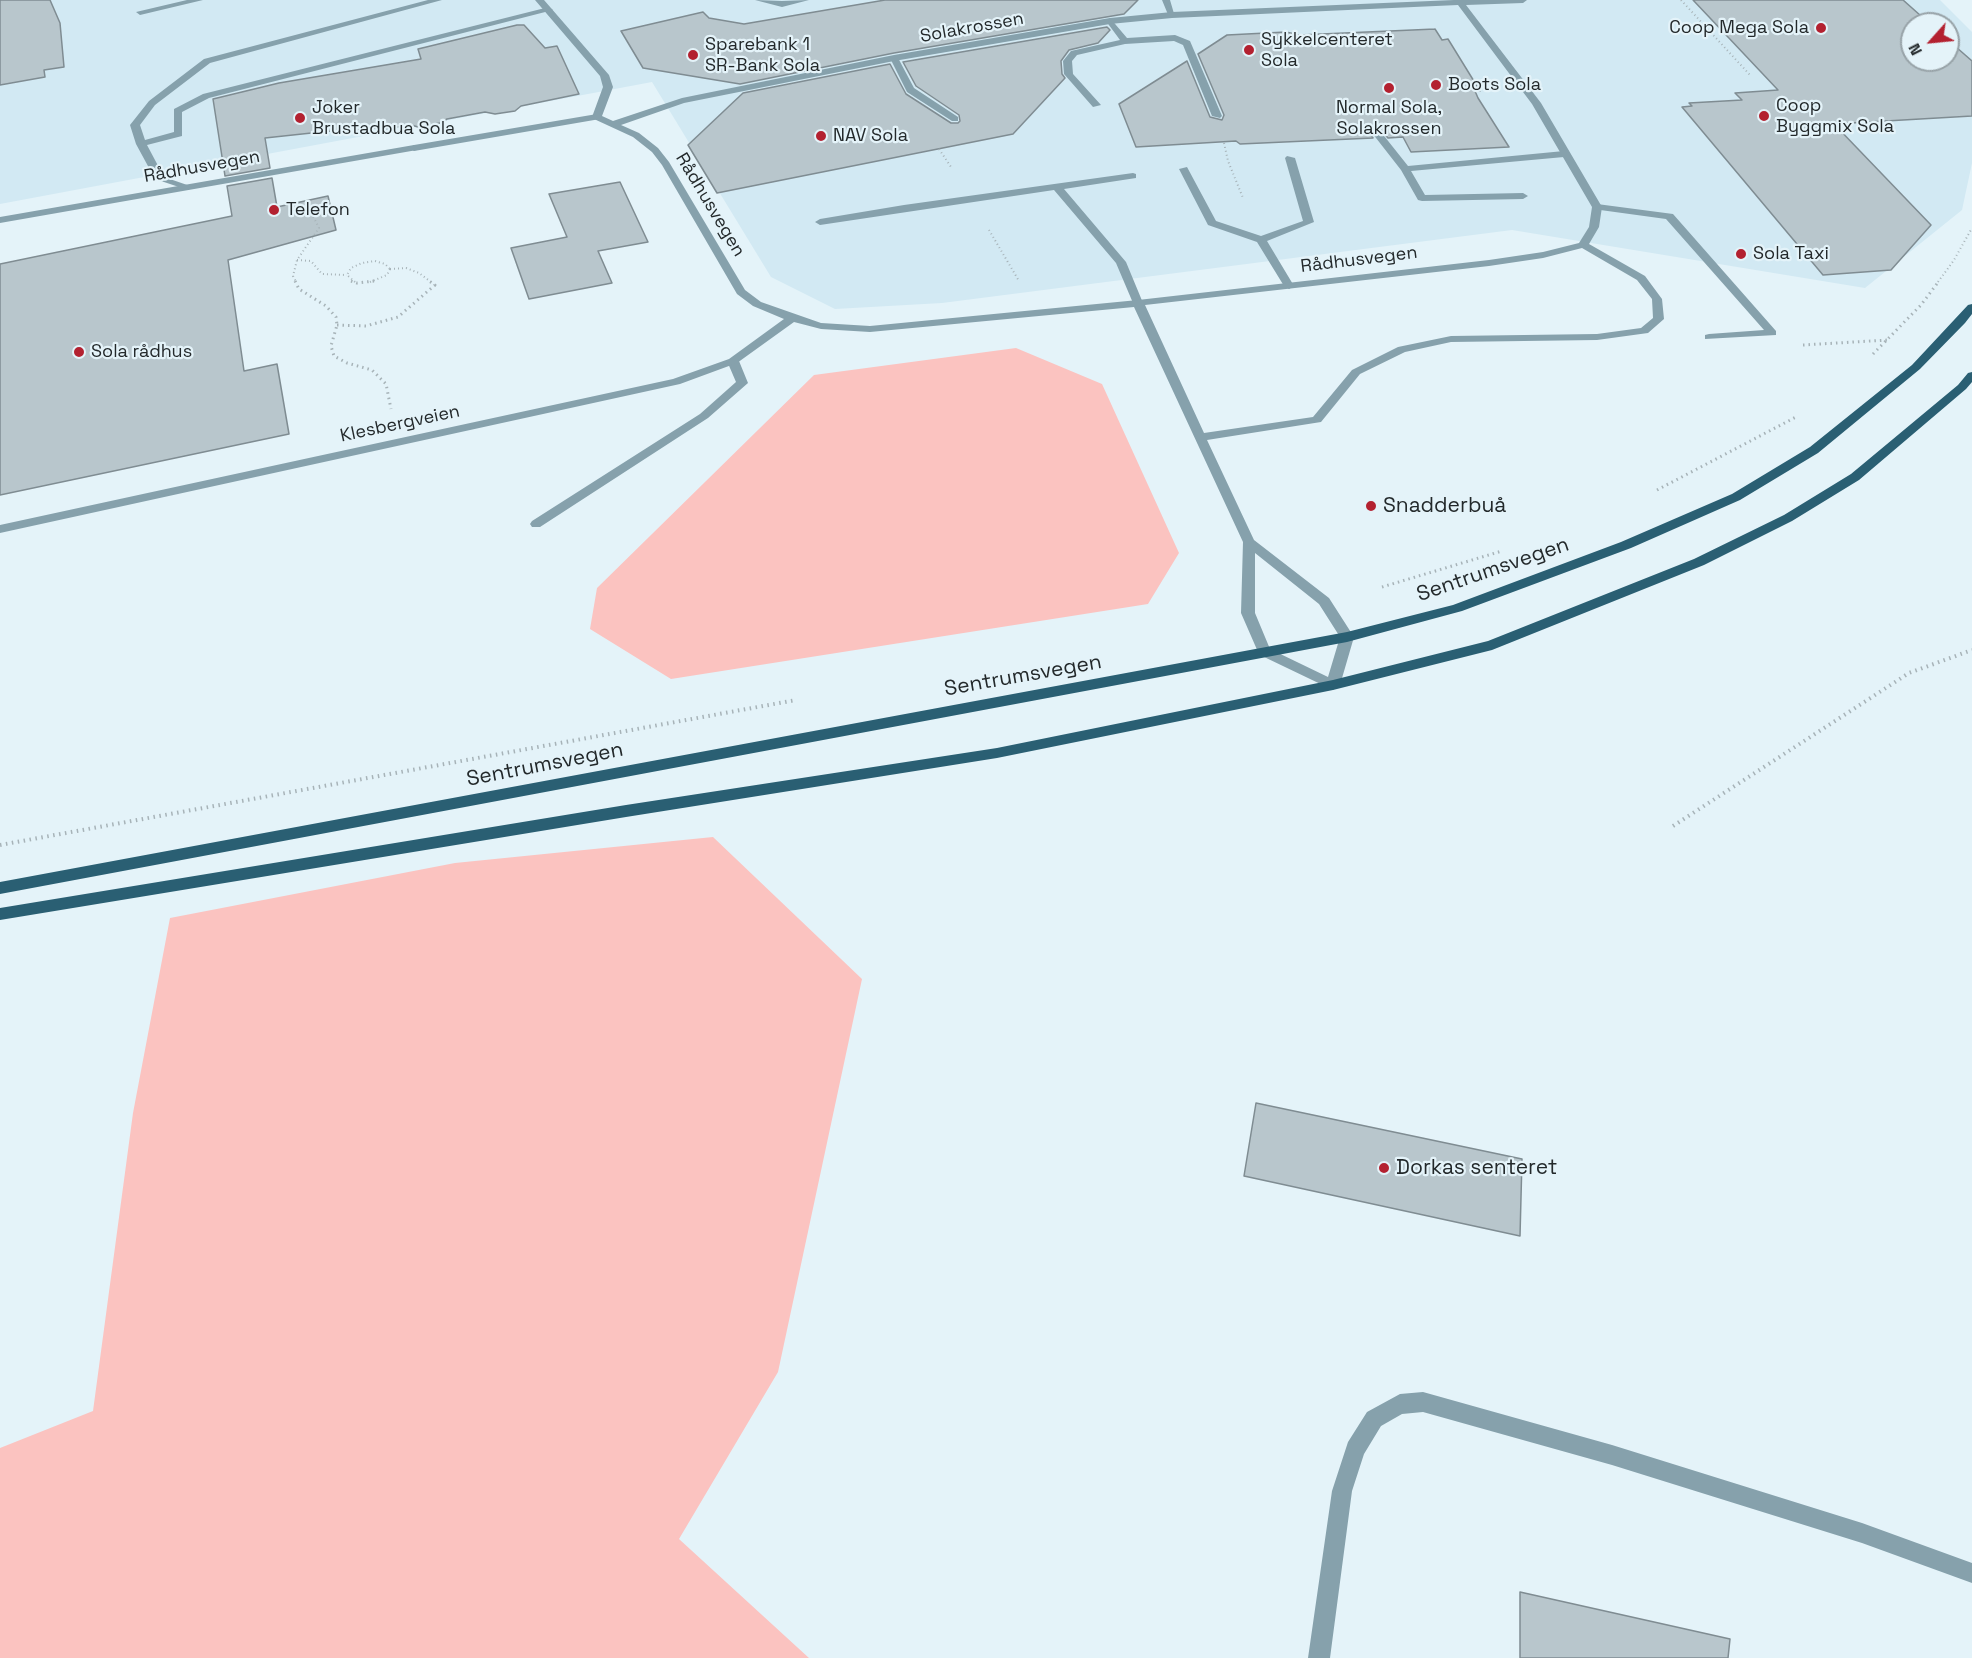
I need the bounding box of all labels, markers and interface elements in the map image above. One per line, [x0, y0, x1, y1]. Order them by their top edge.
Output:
street label: Solakrossen [918, 8, 1026, 48]
north arrow [1900, 12, 1960, 72]
place label: Coop Mega Sola [1669, 17, 1809, 39]
marker: Coop Mega Sola [1814, 21, 1828, 35]
place label: Sykkelcenteret Sola [1261, 29, 1393, 72]
place label: Sparebank 1 SR-Bank Sola [705, 34, 820, 76]
text: N [1904, 40, 1927, 59]
marker: Sykkelcenteret Sola [1242, 43, 1256, 57]
marker: Sparebank 1 SR-Bank Sola [686, 48, 700, 62]
place label: Boots Sola [1448, 74, 1541, 96]
marker: Boots Sola [1429, 78, 1443, 92]
marker: Normal Sola, Solakrossen [1382, 81, 1396, 95]
place label: Coop Byggmix Sola [1776, 95, 1894, 138]
place label: Joker Brustadbua Sola [312, 97, 455, 140]
place label: Normal Sola, Solakrossen [1336, 97, 1442, 140]
marker: Coop Byggmix Sola [1757, 109, 1771, 123]
marker: Joker Brustadbua Sola [293, 111, 307, 125]
place label: NAV Sola [833, 125, 908, 147]
marker: NAV Sola [814, 129, 828, 143]
street label: Rådhusvegen [142, 146, 262, 188]
street label: Rådhusvegen [671, 149, 749, 261]
place label: Telefon [286, 199, 350, 221]
marker: Telefon [267, 203, 281, 217]
street label: Rådhusvegen [1299, 242, 1419, 278]
place label: Sola Taxi [1753, 243, 1829, 265]
marker: Sola Taxi [1734, 247, 1748, 261]
place label: Sola rådhus [91, 341, 192, 363]
marker: Sola rådhus [72, 345, 86, 359]
street label: Klesbergveien [338, 401, 462, 447]
place label: Snadderbuå [1383, 493, 1506, 519]
marker: Snadderbuå [1364, 499, 1378, 513]
street label: Sentrumsvegen [1414, 532, 1572, 608]
street label: Sentrumsvegen [942, 650, 1104, 702]
street label: Sentrumsvegen [464, 737, 626, 793]
place label: Dorkas senteret [1396, 1155, 1557, 1181]
marker: Dorkas senteret [1377, 1161, 1391, 1175]

